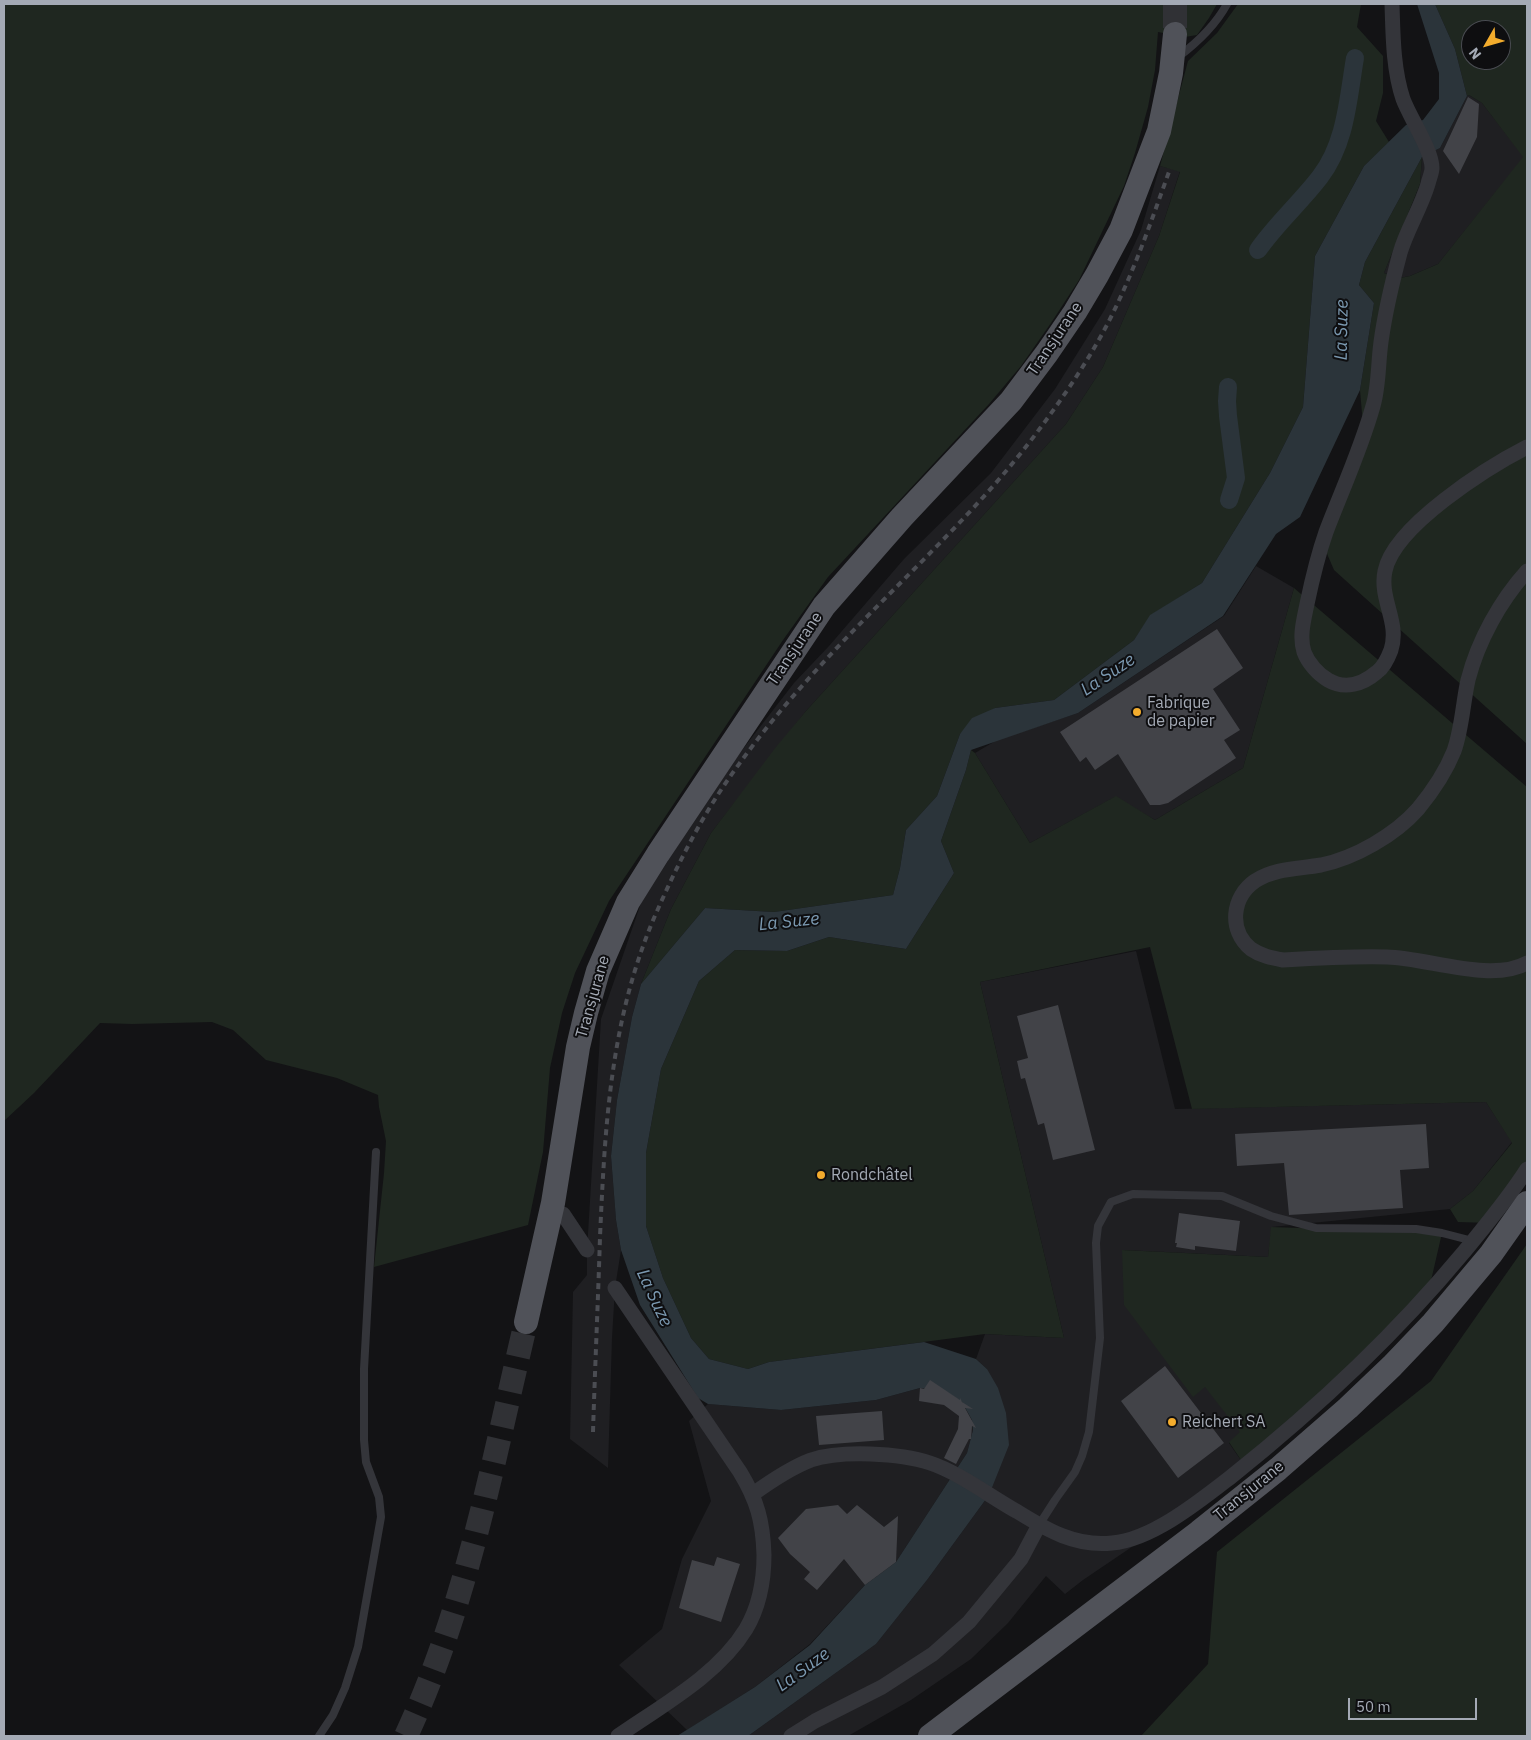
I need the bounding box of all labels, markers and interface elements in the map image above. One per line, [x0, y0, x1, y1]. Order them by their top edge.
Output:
north arrow [1461, 20, 1511, 70]
text: N [1465, 44, 1485, 63]
street label: Transjurane [1023, 298, 1087, 380]
water label: La Suze [1331, 299, 1353, 361]
street label: Transjurane [763, 608, 827, 690]
water label: La Suze [1077, 649, 1139, 701]
place label: Fabrique de papier [1147, 693, 1215, 731]
marker: Fabrique de papier [1131, 706, 1143, 718]
water label: La Suze [758, 908, 820, 936]
street label: Transjurane [572, 954, 614, 1040]
place label: Rondchâtel [831, 1165, 913, 1185]
marker: Rondchâtel [815, 1169, 827, 1181]
water label: La Suze [631, 1266, 677, 1330]
place label: Reichert SA [1182, 1412, 1266, 1432]
marker: Reichert SA [1166, 1416, 1178, 1428]
street label: Transjurane [1210, 1457, 1288, 1525]
water label: La Suze [772, 1643, 834, 1697]
scale bar [1351, 1688, 1480, 1720]
text: 50 m [1356, 1697, 1391, 1716]

